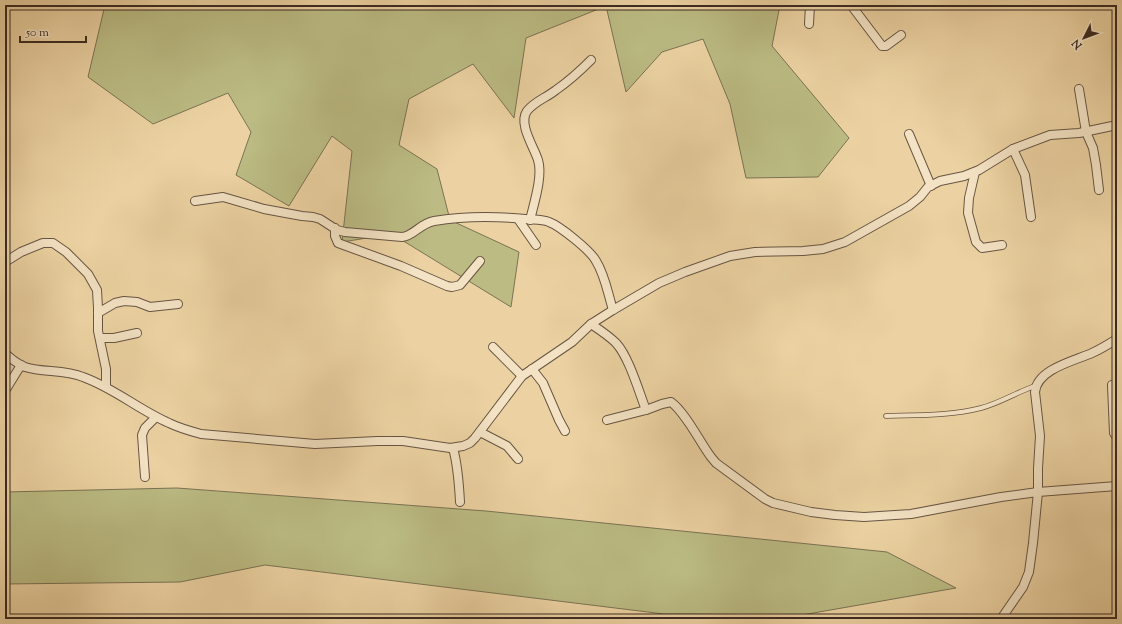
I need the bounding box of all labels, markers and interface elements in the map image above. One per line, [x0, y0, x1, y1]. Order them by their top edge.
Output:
scale bar [20, 18, 86, 44]
north arrow [1064, 18, 1104, 58]
text: 50 m [25, 24, 49, 42]
text: N [1068, 35, 1087, 53]

